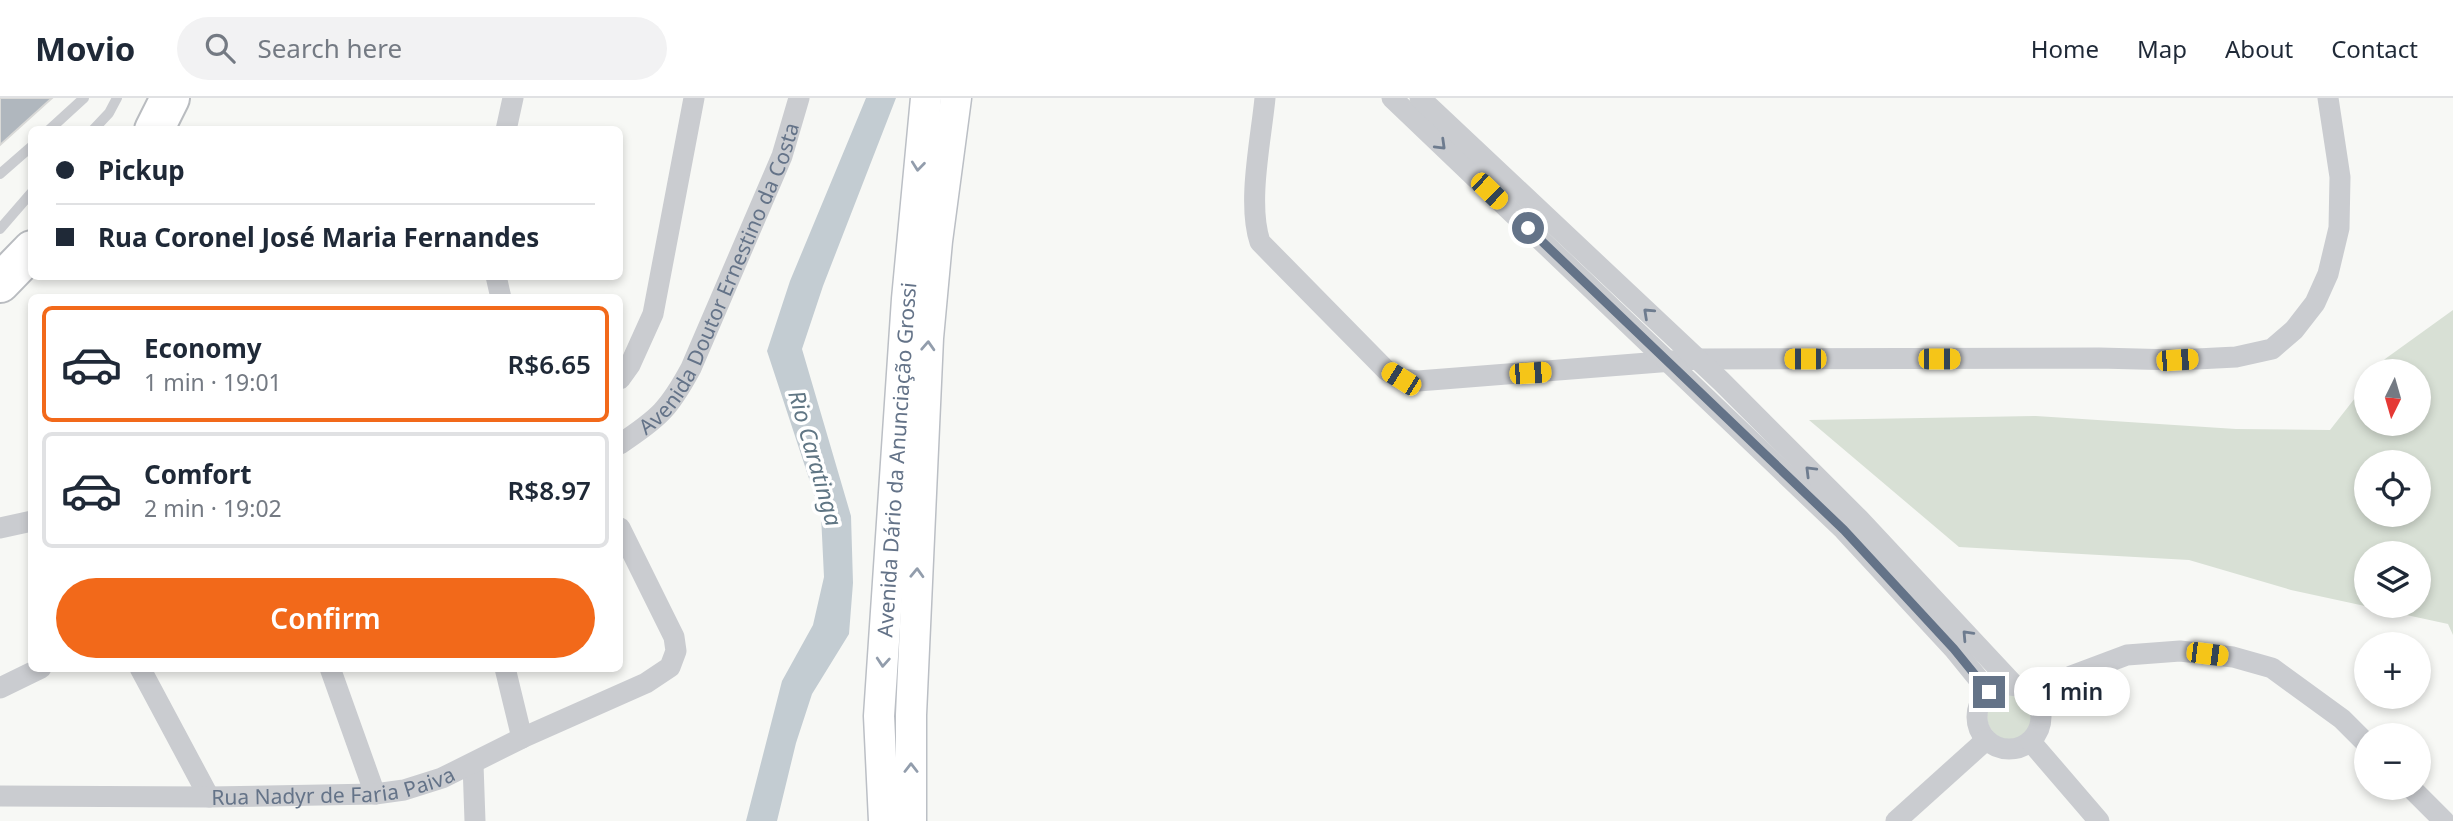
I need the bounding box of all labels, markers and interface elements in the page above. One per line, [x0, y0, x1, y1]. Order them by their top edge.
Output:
search box [177, 17, 667, 80]
text: Movio [35, 26, 135, 71]
icon: search [201, 29, 239, 67]
text: Search here [257, 30, 402, 66]
text: Home [2031, 32, 2099, 65]
text: Map [2137, 32, 2187, 65]
text: About [2225, 32, 2293, 65]
text: Contact [2331, 32, 2418, 65]
street label: Avenida Doutor Ernestino da Costa [632, 119, 805, 441]
one-way arrow [1433, 137, 1446, 150]
text: Pickup [98, 152, 185, 188]
one-way arrow [911, 161, 926, 172]
car [1467, 169, 1512, 213]
route start [1512, 212, 1544, 244]
text: Rua Coronel José Maria Fernandes [98, 219, 539, 255]
street label: Avenida Dário da Anunciação Grossi [870, 281, 923, 638]
one-way arrow [1644, 308, 1657, 321]
text: Economy [144, 330, 262, 366]
icon: car [60, 333, 123, 396]
one-way arrow [920, 340, 935, 351]
text: R$6.65 [508, 346, 591, 382]
car [2156, 348, 2199, 372]
car [1785, 349, 1827, 370]
car [1919, 349, 1961, 370]
car [1378, 359, 1425, 399]
north arrow [2354, 359, 2431, 436]
map controls [2354, 359, 2431, 800]
car [1509, 361, 1552, 385]
text: 1 min · 19:01 [144, 366, 282, 398]
water label: Rio Caratinga [781, 386, 851, 530]
button: locate [2354, 450, 2431, 527]
text: Comfort [144, 456, 252, 492]
icon: car [60, 459, 123, 522]
one-way arrow [1806, 466, 1819, 479]
text: R$8.97 [508, 472, 591, 508]
text: 2 min · 19:02 [144, 492, 282, 524]
button: layers [2354, 541, 2431, 618]
one-way arrow [909, 568, 925, 578]
button: Confirm [56, 578, 595, 658]
one-way arrow [1963, 630, 1976, 643]
button: + [2354, 632, 2431, 709]
car [2185, 641, 2230, 667]
one-way arrow [875, 656, 890, 667]
callout: 1 min [2014, 668, 2129, 716]
text: 1 min [2041, 675, 2103, 707]
route end [1973, 676, 2005, 708]
button: − [2354, 723, 2431, 800]
street label: Rua Nadyr de Faria Paiva [211, 760, 460, 811]
one-way arrow [903, 762, 919, 773]

